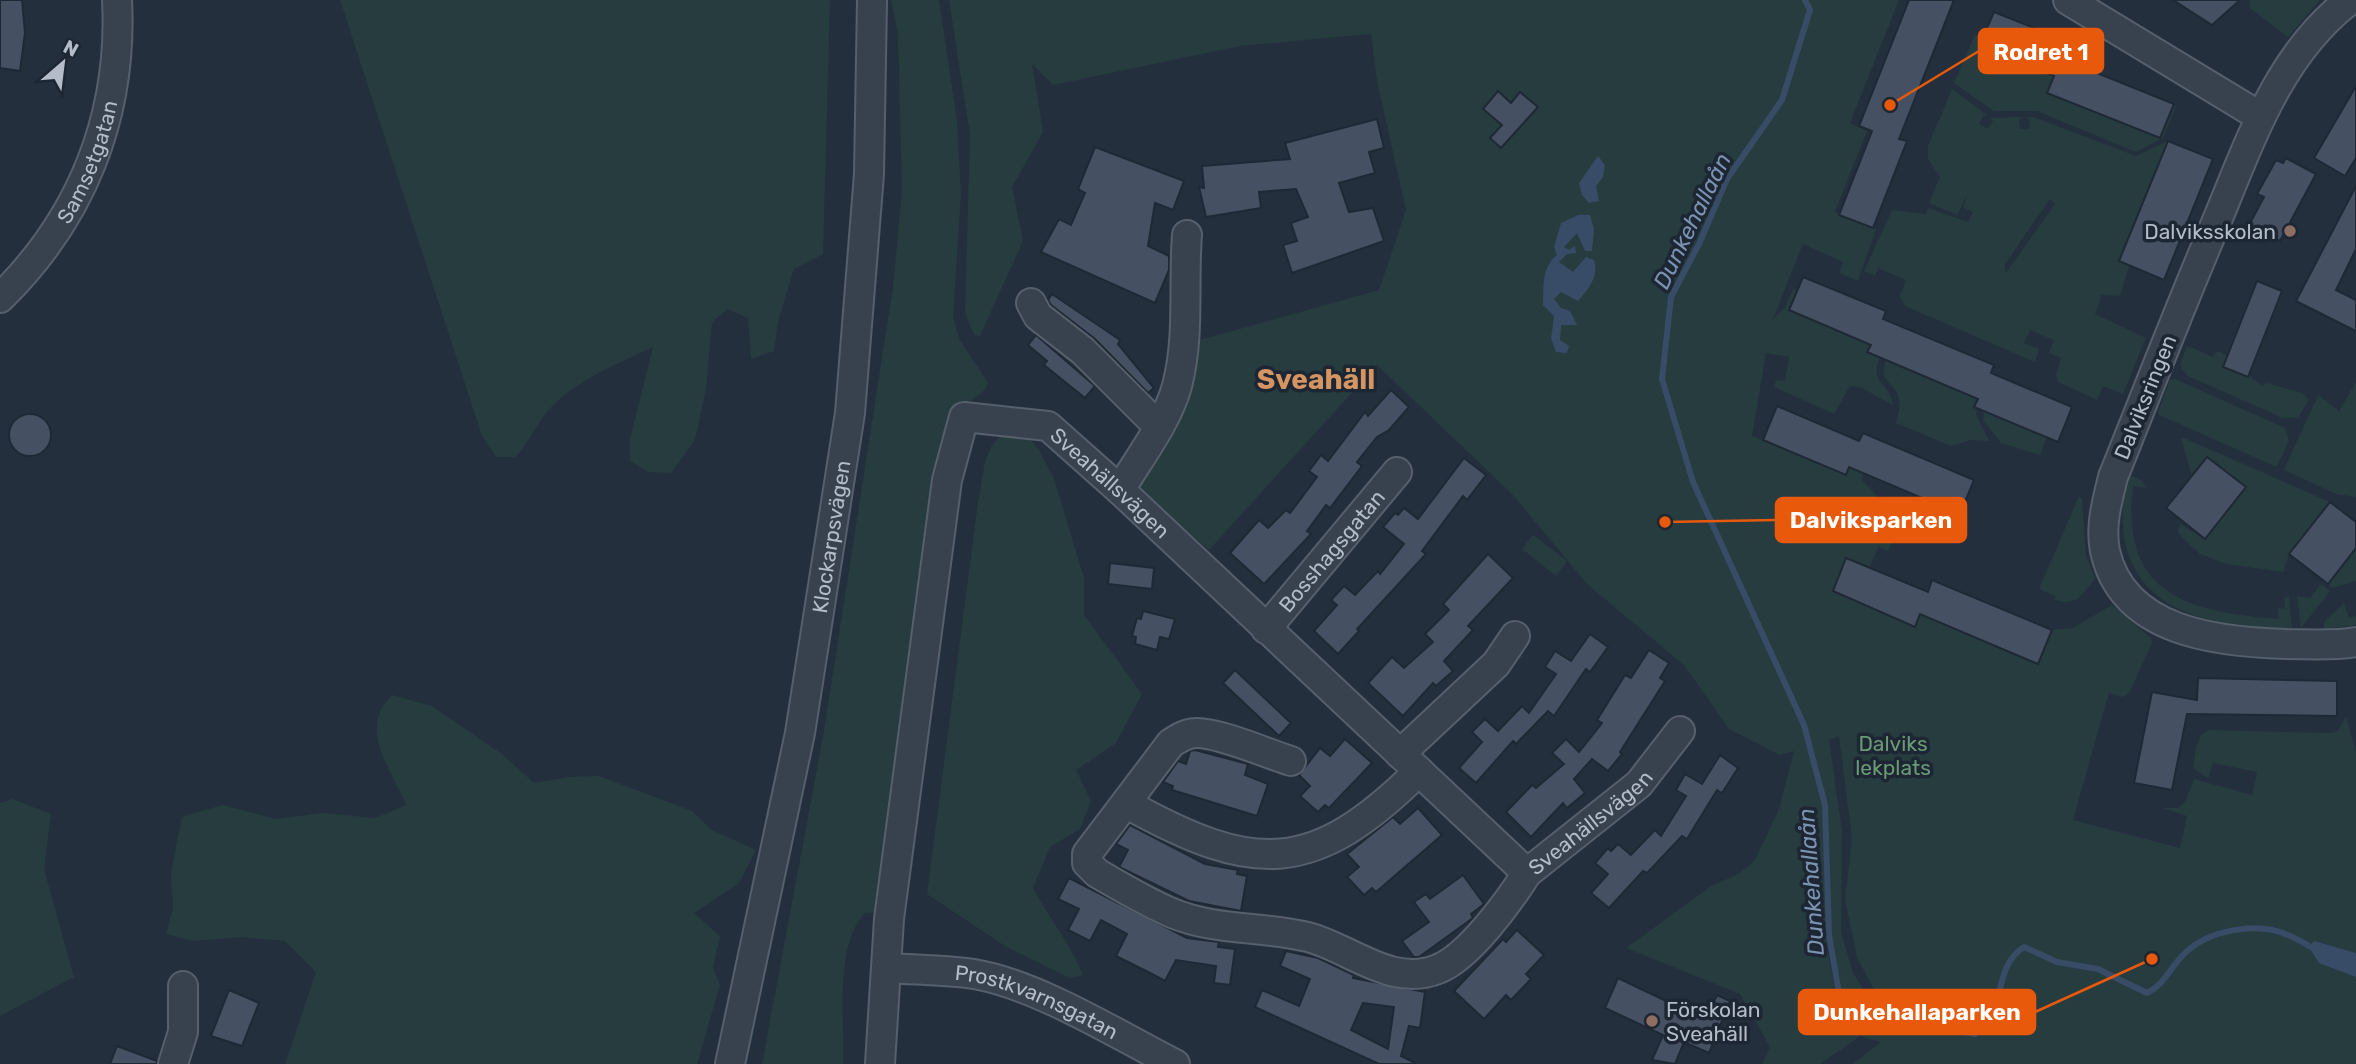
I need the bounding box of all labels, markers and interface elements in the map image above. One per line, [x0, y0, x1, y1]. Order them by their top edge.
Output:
north arrow [28, 28, 98, 98]
callout: Rodret 1 [1979, 29, 2103, 73]
text: N [59, 35, 82, 62]
text: Rodret 1 [1993, 38, 2089, 66]
street label: Samsetgatan [51, 98, 122, 228]
water label: Dunkehallaån [1647, 149, 1737, 293]
place label: Dalviksskolan [2144, 219, 2276, 244]
marker: Dalviksskolan [2282, 223, 2298, 239]
street label: Dalviksringen [2109, 331, 2181, 463]
district label: Sveahäll [1257, 363, 1375, 396]
street label: Sveahällsvägen [1046, 422, 1175, 543]
street label: Klockarpsvägen [806, 459, 855, 615]
street label: Bosshagsgatan [1273, 484, 1390, 617]
callout: Dalviksparken [1776, 498, 1966, 542]
text: Dalviksparken [1790, 506, 1952, 534]
park label: Dalviks lekplats [1855, 731, 1931, 780]
street label: Sveahällsvägen [1523, 765, 1658, 880]
water label: Dunkehallaån [1792, 808, 1830, 956]
street label: Prostkvarnsgatan [954, 959, 1123, 1044]
callout: Dunkehallaparken [1799, 990, 2035, 1034]
place label: Förskolan Sveahäll [1666, 997, 1761, 1046]
text: Dunkehallaparken [1813, 998, 2021, 1026]
marker: Förskolan Sveahäll [1644, 1013, 1660, 1029]

